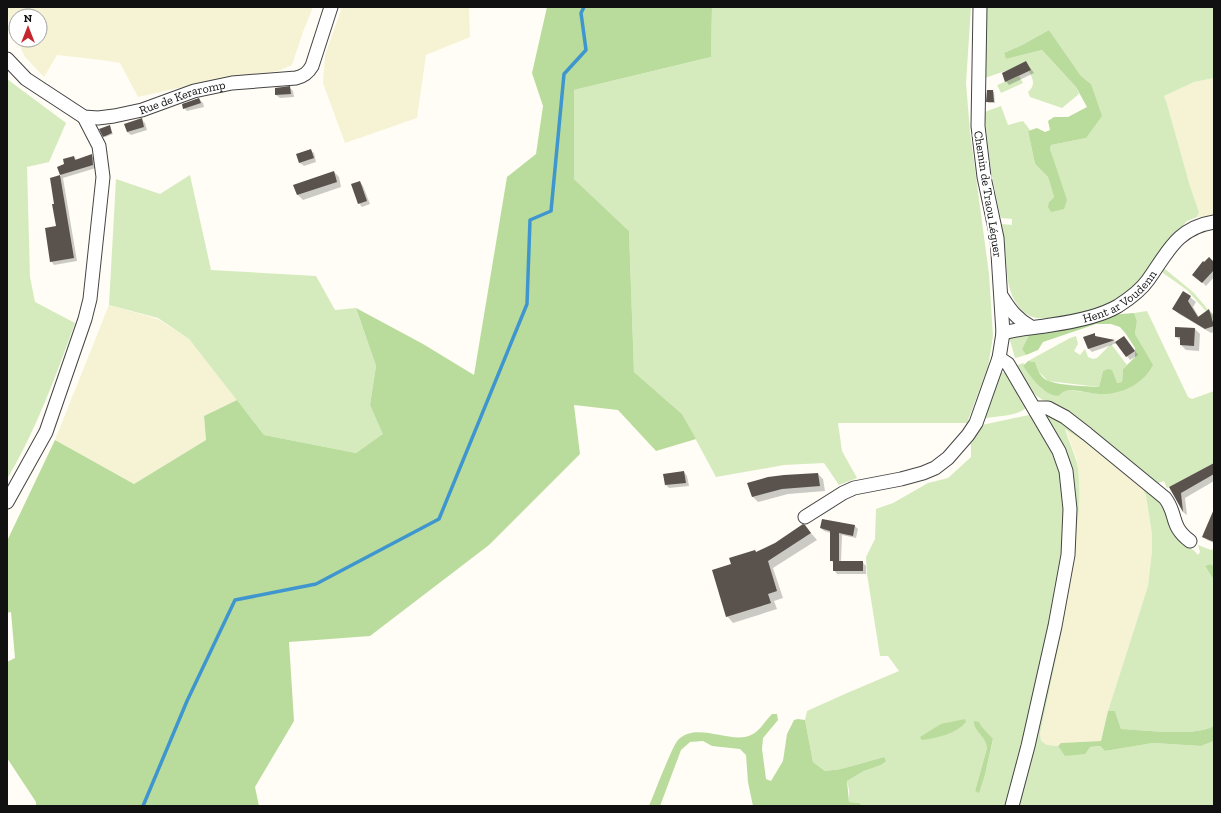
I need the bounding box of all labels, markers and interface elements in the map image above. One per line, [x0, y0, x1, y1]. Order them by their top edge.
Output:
north arrow [8, 8, 48, 48]
text: N [24, 12, 33, 25]
street label: Rue de Keraromp [137, 78, 227, 117]
street label: Chemin de Traou Léguer [971, 130, 1005, 258]
street label: Hent ar Voudenn [1081, 267, 1160, 326]

